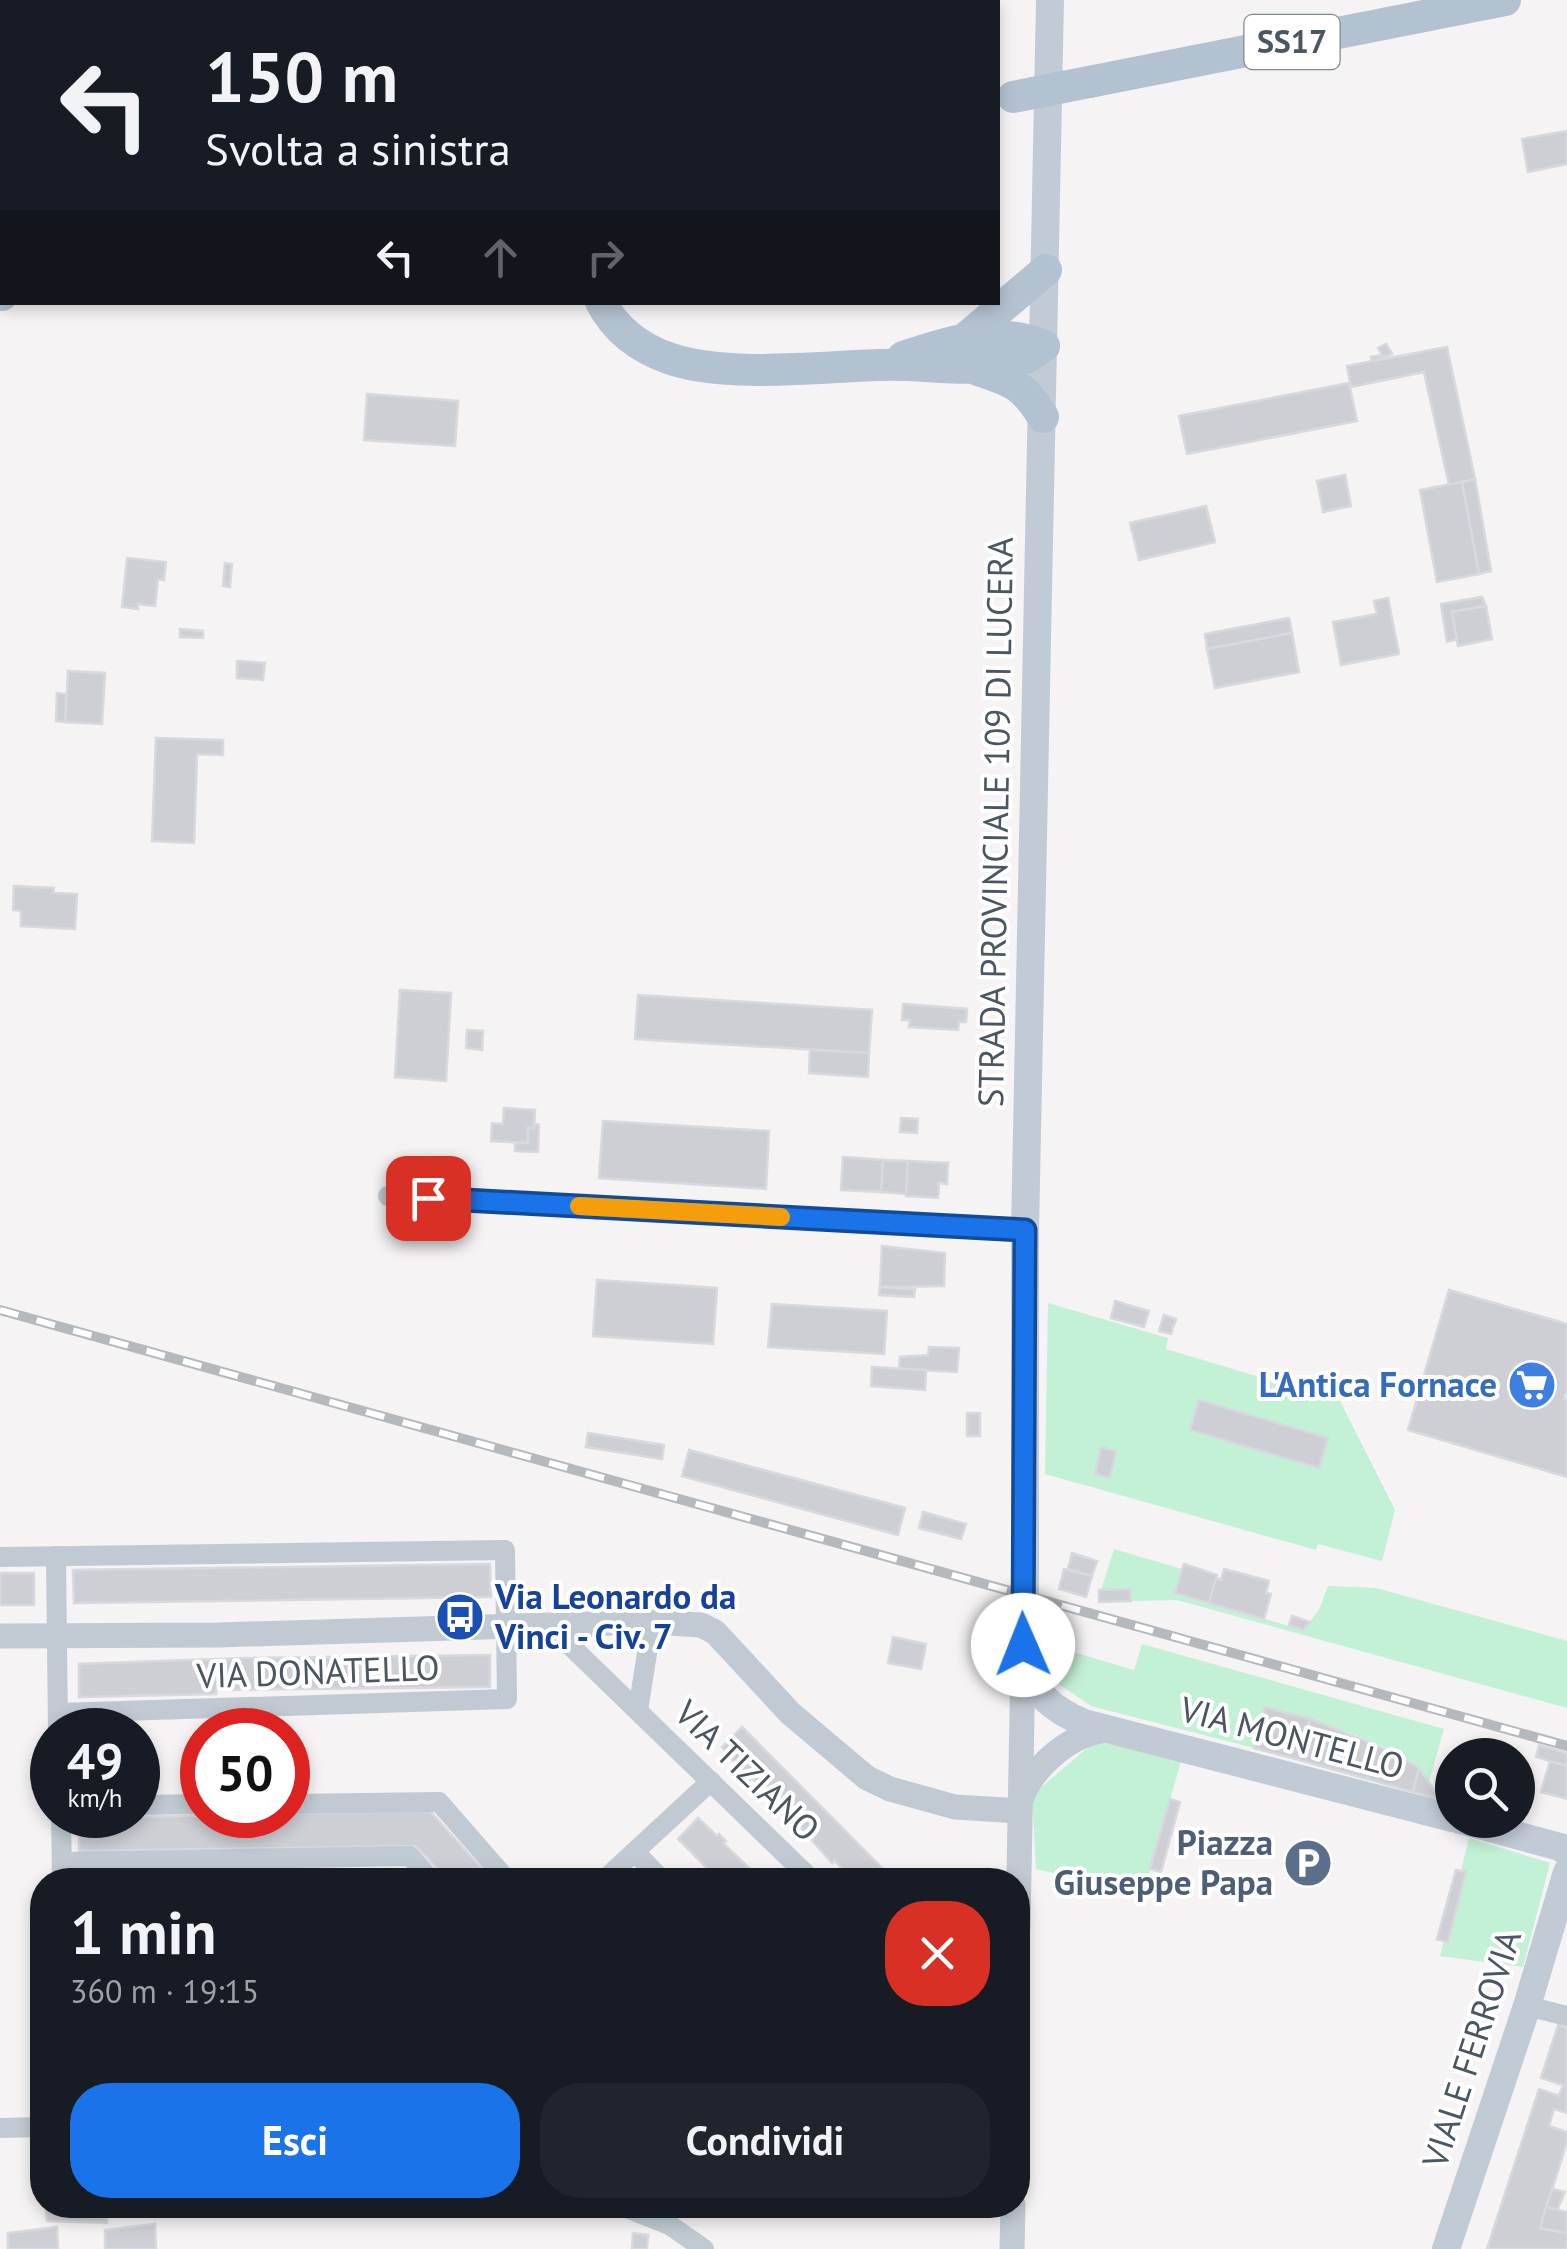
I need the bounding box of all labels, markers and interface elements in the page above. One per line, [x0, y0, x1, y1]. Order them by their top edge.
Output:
road number: SS17 [1244, 15, 1340, 69]
text: 150 m [205, 31, 398, 121]
icon: left [40, 40, 170, 170]
text: Svolta a sinistra [205, 119, 511, 177]
icon: left [368, 230, 423, 285]
icon: ahead [473, 230, 528, 285]
icon: right [578, 230, 633, 285]
street label: STRADA PROVINCIALE 109 DI LUCERA [967, 536, 1023, 1107]
pin [386, 1156, 471, 1241]
icon: arrive [401, 1171, 456, 1226]
supermarket icon: L'Antica Fornace [1506, 1359, 1558, 1411]
place label: L'Antica Fornace [1259, 1361, 1497, 1407]
place label: Via Leonardo da Vinci - Civ. 7 [494, 1573, 736, 1659]
bus stop icon: Via Leonardo da Vinci - Civ. 7 [434, 1591, 486, 1643]
position arrow [971, 1593, 1075, 1697]
street label: VIA DONATELLO [195, 1644, 440, 1698]
street label: VIA MONTELLO [1174, 1685, 1409, 1789]
street label: VIA TIZIANO [665, 1689, 830, 1851]
speed limit sign: 50 [180, 1708, 310, 1838]
text: 49 [67, 1728, 123, 1793]
map controls [1435, 1738, 1535, 1838]
button: search [1435, 1738, 1535, 1838]
text: km/h [68, 1782, 122, 1814]
place label: Piazza Giuseppe Papa [1054, 1819, 1273, 1905]
parking icon: Piazza Giuseppe Papa [1282, 1837, 1334, 1889]
text: 1 min [70, 1893, 216, 1971]
button: close [885, 1901, 990, 2006]
street label: VIALE FERROVIA [1411, 1924, 1531, 2174]
text: 360 m · 19:15 [70, 1970, 259, 2012]
button: Esci [70, 2083, 520, 2198]
button: Condividi [540, 2083, 990, 2198]

